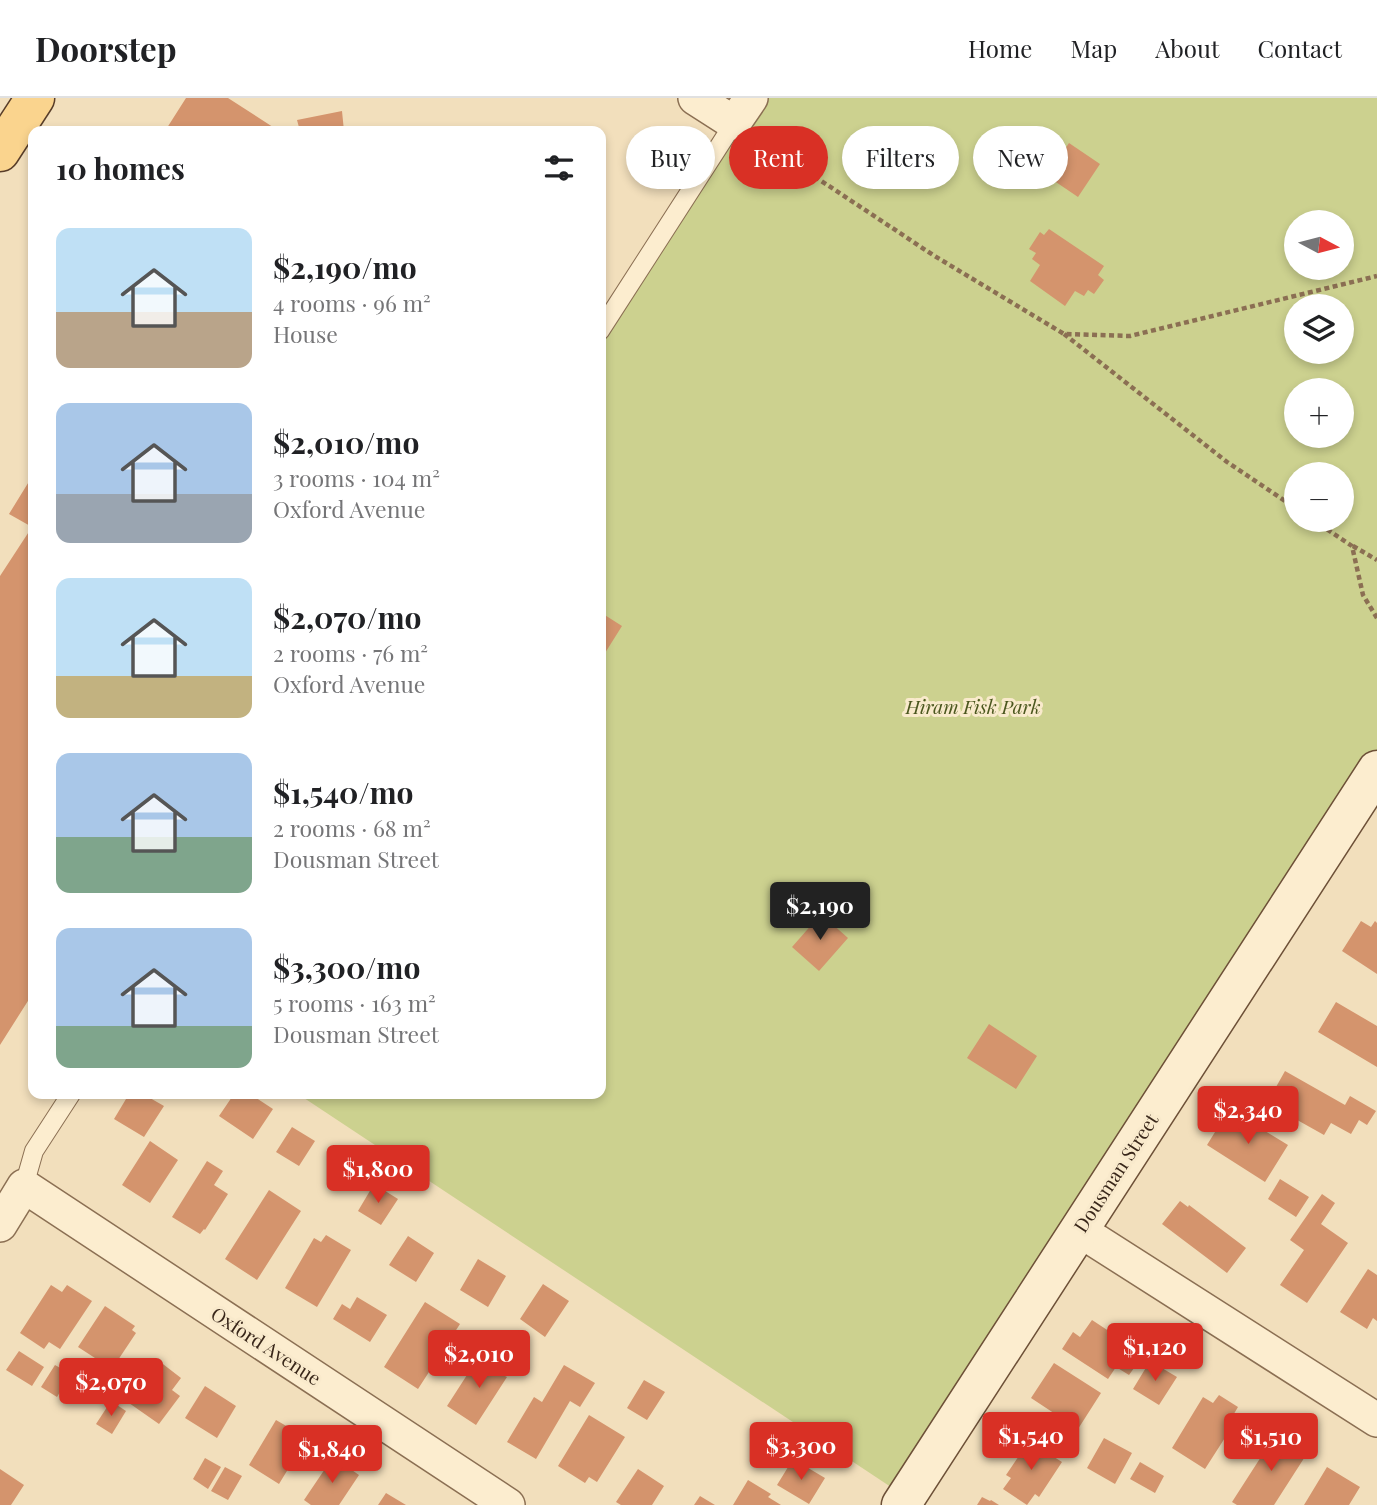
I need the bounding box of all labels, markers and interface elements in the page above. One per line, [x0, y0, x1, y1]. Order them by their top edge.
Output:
text: Doorstep [35, 26, 176, 70]
text: Home [968, 32, 1032, 64]
text: Map [1070, 32, 1117, 64]
text: About [1155, 32, 1219, 64]
text: Contact [1257, 32, 1342, 64]
chip: Buy [626, 126, 715, 189]
chip: Rent [729, 126, 828, 189]
chip: Filters [842, 126, 959, 189]
chip: New [973, 126, 1068, 189]
text: 10 homes [56, 148, 185, 188]
icon: filters [540, 149, 578, 187]
north arrow [1284, 210, 1354, 280]
map controls [1284, 210, 1354, 532]
text: $2,190/mo [273, 247, 417, 287]
icon: home [112, 256, 196, 340]
text: 4 rooms · 96 m² [273, 287, 431, 318]
button: layers [1284, 294, 1354, 364]
text: House [273, 318, 338, 349]
button: + [1284, 378, 1354, 448]
text: $2,010/mo [273, 422, 419, 462]
icon: home [112, 431, 196, 515]
text: 3 rooms · 104 m² [273, 462, 440, 493]
button: − [1284, 462, 1354, 532]
text: Oxford Avenue [273, 493, 426, 524]
text: $2,070/mo [273, 597, 422, 637]
icon: home [112, 606, 196, 690]
text: 2 rooms · 76 m² [273, 637, 428, 668]
text: Oxford Avenue [273, 668, 426, 699]
park label: Hiram Fisk Park [905, 693, 1041, 719]
text: $1,540/mo [273, 772, 414, 812]
icon: home [112, 781, 196, 865]
text: 2 rooms · 68 m² [273, 812, 431, 843]
text: Dousman Street [273, 843, 439, 874]
pin: $2,190 [763, 882, 877, 942]
text: $2,190 [786, 889, 854, 920]
text: $3,300/mo [273, 947, 420, 987]
icon: home [112, 956, 196, 1040]
text: 5 rooms · 163 m² [273, 987, 436, 1018]
text: Dousman Street [273, 1018, 439, 1049]
pin: $2,340 [1191, 1086, 1305, 1146]
text: $2,340 [1214, 1093, 1282, 1124]
street label: Dousman Street [1067, 1108, 1164, 1237]
pin: $1,800 [321, 1146, 435, 1205]
text: $1,800 [343, 1152, 413, 1183]
street label: Oxford Avenue [207, 1300, 326, 1390]
pin: $1,120 [1098, 1324, 1212, 1383]
pin: $2,010 [422, 1330, 536, 1390]
text: $1,120 [1123, 1330, 1187, 1361]
text: $2,010 [444, 1337, 514, 1368]
pin: $2,070 [54, 1358, 168, 1418]
text: $2,070 [75, 1365, 147, 1396]
pin: $1,540 [974, 1412, 1088, 1472]
pin: $1,510 [1214, 1414, 1328, 1473]
text: $1,540 [998, 1419, 1064, 1450]
text: $1,510 [1240, 1420, 1302, 1451]
pin: $3,300 [744, 1422, 858, 1482]
pin: $1,840 [275, 1426, 389, 1485]
text: $3,300 [766, 1429, 836, 1460]
text: $1,840 [298, 1432, 366, 1463]

